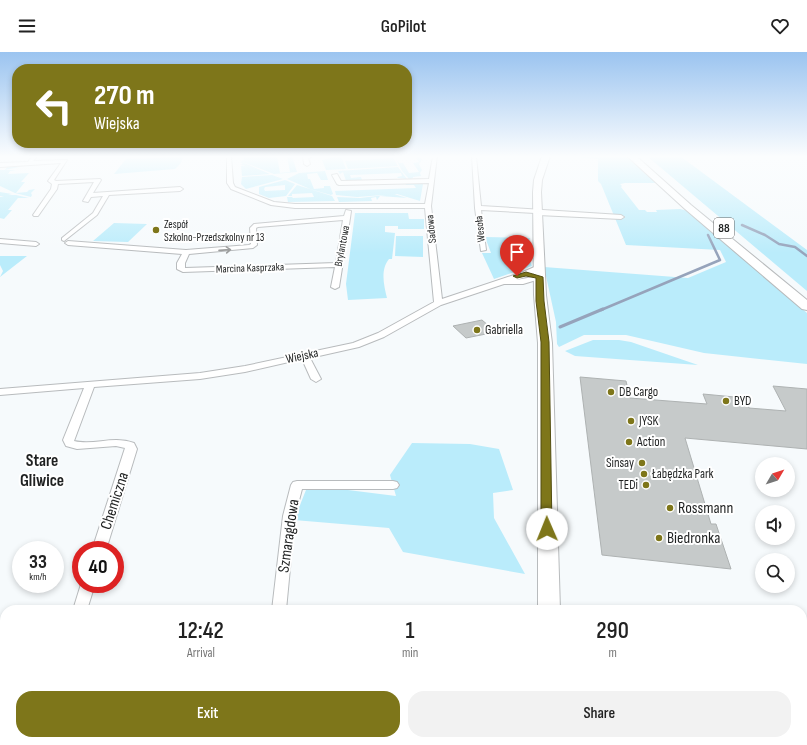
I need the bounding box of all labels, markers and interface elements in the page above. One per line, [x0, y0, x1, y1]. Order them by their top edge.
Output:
icon: menu [16, 15, 38, 37]
icon: heart [769, 15, 791, 37]
text: GoPilot [381, 16, 426, 37]
text: 270 m [94, 79, 155, 112]
icon: left [28, 80, 80, 132]
text: Wiejska [94, 113, 140, 134]
street label: Sadowa [423, 214, 439, 244]
street label: Wesoła [472, 215, 488, 243]
place label: Zespół Szkolno-Przedszkolny nr 13 [164, 218, 265, 244]
road number: 88 [714, 218, 734, 238]
street label: Brylantowa [332, 224, 352, 268]
marker: Zespół Szkolno-Przedszkolny nr 13 [151, 225, 161, 235]
pin [500, 235, 534, 276]
icon: arrive [506, 241, 528, 263]
one-way arrow [218, 246, 231, 254]
street label: Marcina Kasprzaka [216, 260, 284, 276]
place label: Gabriella [485, 322, 523, 338]
marker: Gabriella [472, 325, 482, 335]
street label: Wiejska [284, 345, 320, 367]
place label: DB Cargo [619, 384, 658, 400]
marker: DB Cargo [606, 387, 616, 397]
place label: BYD [734, 393, 751, 409]
marker: BYD [721, 396, 731, 406]
place label: JYSK [638, 413, 659, 429]
marker: JYSK [626, 416, 636, 426]
place label: Action [636, 434, 665, 450]
marker: Action [624, 437, 634, 447]
district label: Stare Gliwice [20, 451, 64, 491]
place label: Sinsay [606, 455, 634, 471]
north arrow [755, 457, 795, 497]
map controls [755, 457, 795, 593]
marker: Sinsay [637, 458, 647, 468]
place label: Łabędzka Park [651, 466, 714, 482]
marker: Łabędzka Park [639, 469, 649, 479]
street label: Chemiczna [97, 470, 133, 532]
place label: TEDi [619, 477, 638, 493]
marker: TEDi [641, 480, 651, 490]
street label: Szmaragdowa [274, 498, 304, 574]
place label: Rossmann [678, 499, 733, 518]
marker: Rossmann [665, 503, 675, 513]
button: sound [755, 505, 795, 545]
position arrow [526, 508, 568, 550]
place label: Biedronka [667, 529, 720, 548]
marker: Biedronka [654, 533, 664, 543]
speed limit sign: 40 [72, 541, 124, 593]
text: 33 [29, 550, 47, 574]
button: search [755, 553, 795, 593]
text: km/h [29, 571, 47, 583]
text: 12:42 [178, 616, 224, 645]
text: 1 [406, 616, 415, 645]
text: 290 [596, 616, 629, 645]
text: Arrival [187, 645, 215, 661]
text: min [402, 645, 418, 661]
text: m [608, 645, 617, 661]
button: Exit [16, 691, 400, 737]
button: Share [408, 691, 791, 737]

